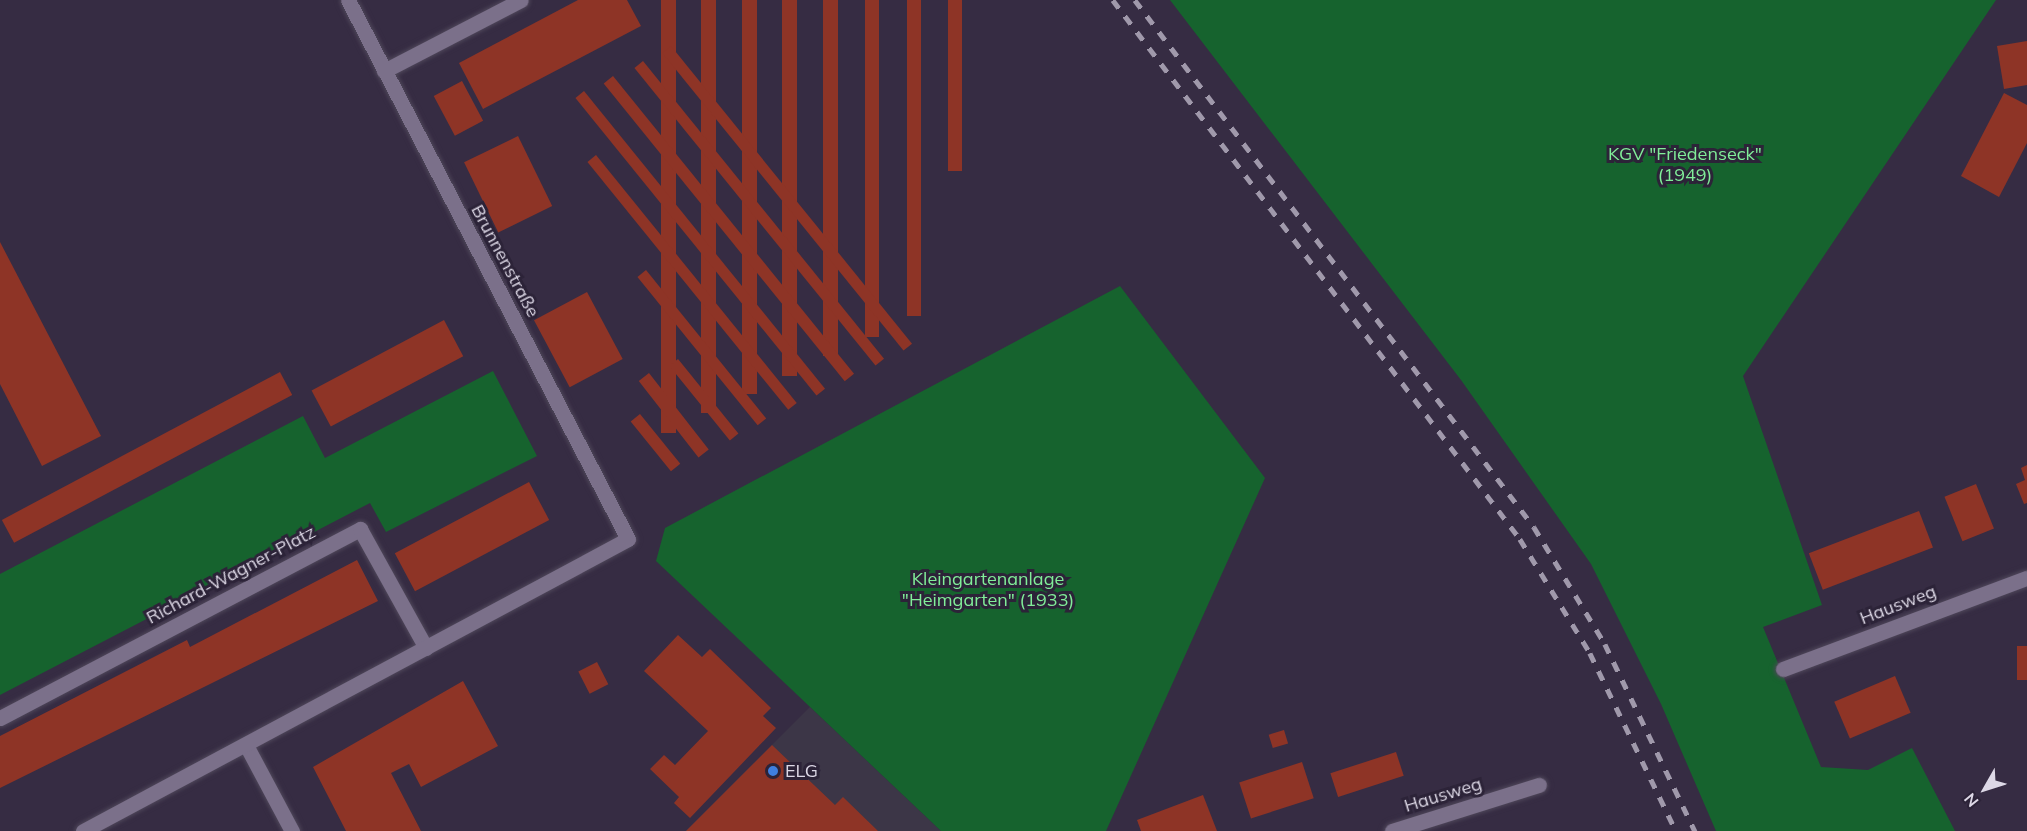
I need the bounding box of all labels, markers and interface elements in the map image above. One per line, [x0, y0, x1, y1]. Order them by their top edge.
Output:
park label: KGV "Friedenseck" (1949) [1608, 144, 1762, 186]
street label: Brunnenstraße [466, 201, 544, 321]
street label: Richard-Wagner-Platz [143, 521, 319, 629]
park label: Kleingartenanlage "Heimgarten" (1933) [902, 569, 1074, 612]
street label: Hausweg [1857, 581, 1939, 629]
north arrow [1955, 759, 2015, 819]
place label: ELG [785, 760, 818, 782]
marker: ELG [766, 764, 780, 778]
street label: Hausweg [1402, 773, 1484, 817]
text: N [1959, 789, 1983, 811]

